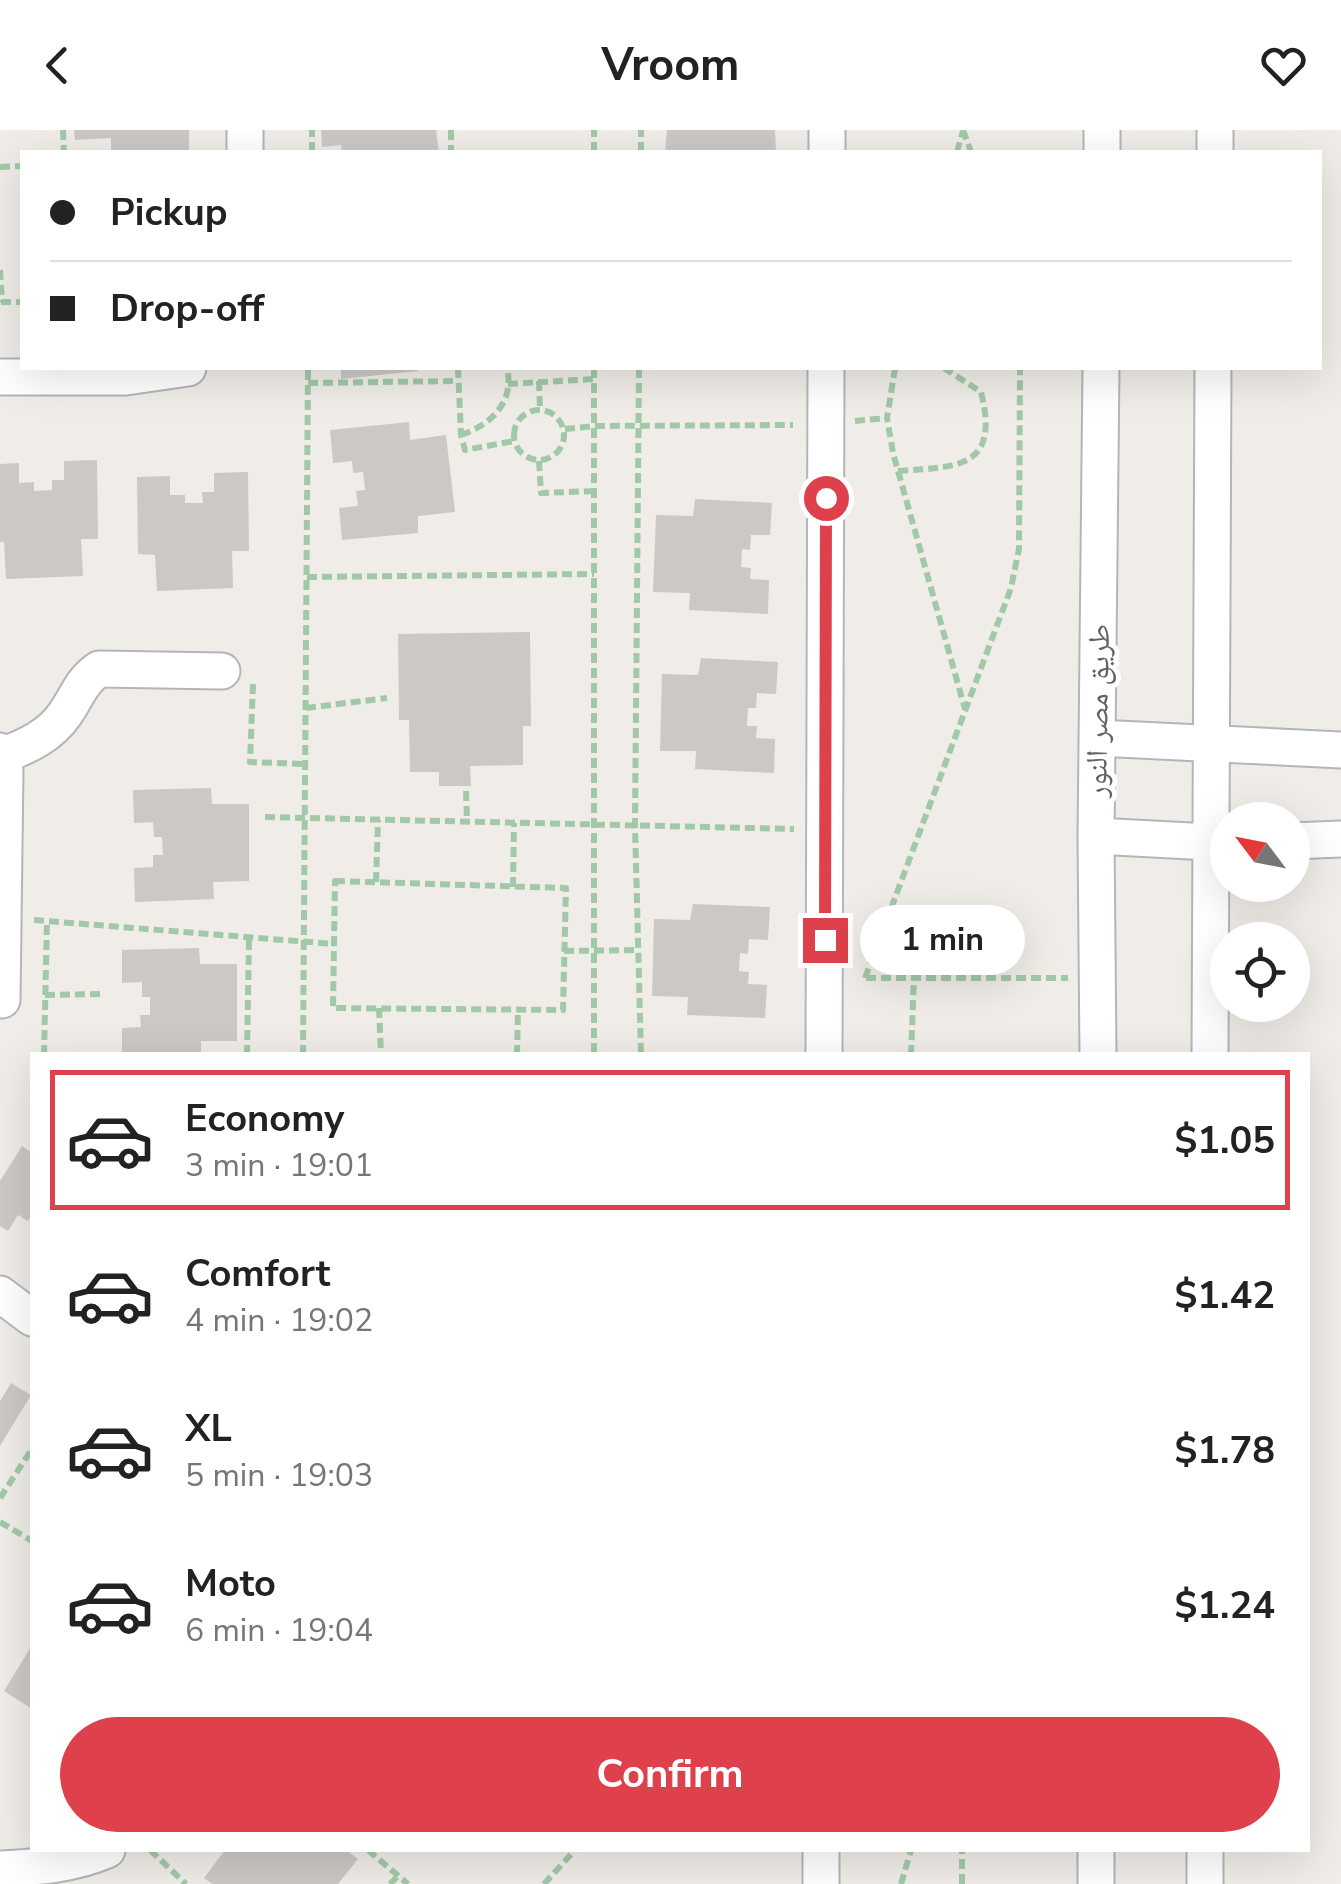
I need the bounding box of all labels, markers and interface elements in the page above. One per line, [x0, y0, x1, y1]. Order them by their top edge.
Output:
text: Vroom [601, 35, 740, 96]
icon: back [30, 38, 85, 93]
icon: heart [1256, 38, 1311, 93]
text: Pickup [110, 187, 228, 238]
text: Drop-off [110, 283, 264, 334]
route start [804, 476, 849, 521]
street label: طريق مصر النور [1076, 624, 1120, 799]
north arrow [1210, 802, 1310, 902]
map controls [1210, 802, 1310, 1022]
callout: 1 min [860, 905, 1025, 975]
route end [803, 918, 848, 963]
text: 1 min [901, 918, 984, 961]
button: locate [1210, 922, 1310, 1022]
text: Economy [185, 1093, 344, 1144]
icon: car [65, 1095, 155, 1185]
text: $1.05 [1174, 1115, 1275, 1166]
text: 3 min · 19:01 [185, 1144, 373, 1187]
text: Comfort [185, 1248, 330, 1299]
icon: car [65, 1250, 155, 1340]
text: $1.42 [1174, 1270, 1275, 1321]
text: 4 min · 19:02 [185, 1299, 373, 1342]
text: XL [185, 1403, 232, 1454]
icon: car [65, 1405, 155, 1495]
text: $1.78 [1174, 1425, 1275, 1476]
text: 5 min · 19:03 [185, 1454, 373, 1497]
text: Moto [185, 1558, 276, 1609]
icon: car [65, 1560, 155, 1650]
text: $1.24 [1174, 1580, 1275, 1631]
text: 6 min · 19:04 [185, 1609, 373, 1652]
button: Confirm [60, 1717, 1280, 1832]

